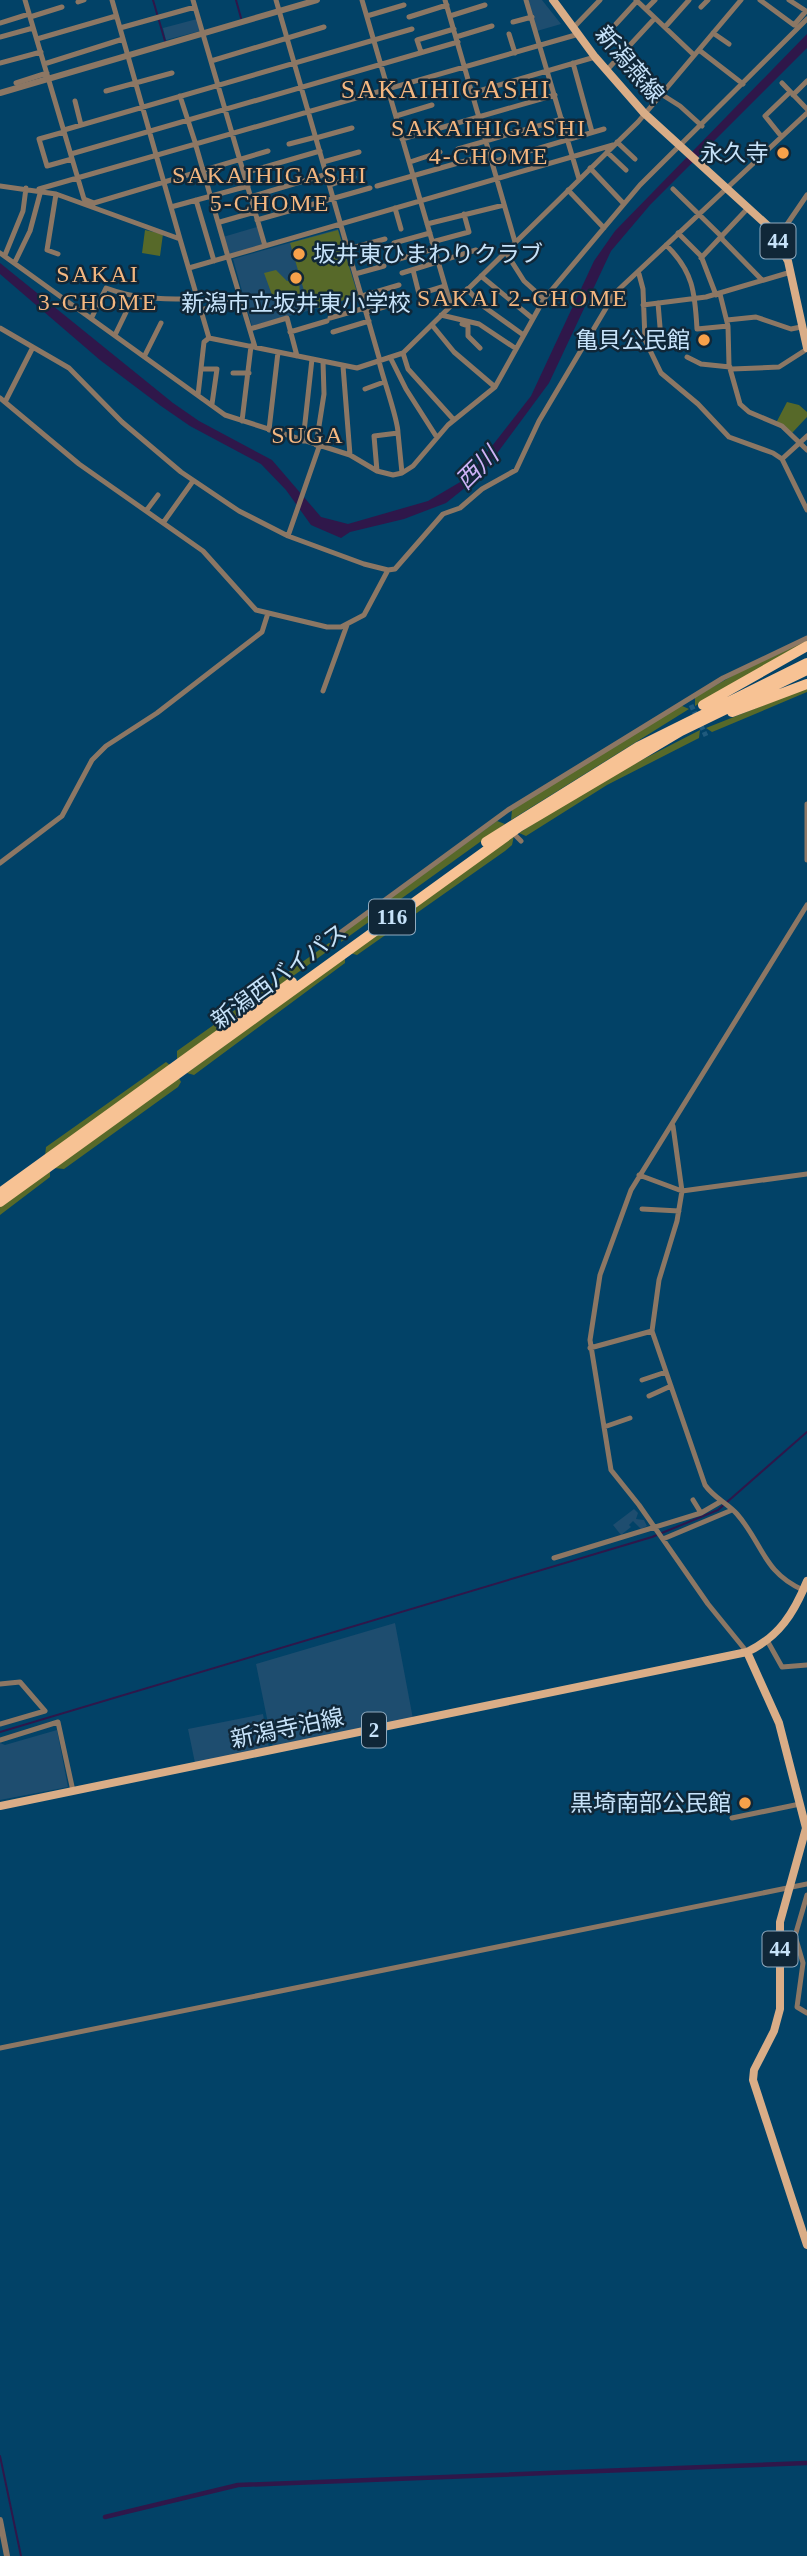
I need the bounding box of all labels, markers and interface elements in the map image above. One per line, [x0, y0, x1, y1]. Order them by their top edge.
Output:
street label: 新潟燕線 [590, 21, 669, 108]
district label: SAKAIHIGASHI [341, 75, 551, 104]
district label: SAKAIHIGASHI 4-CHOME [391, 115, 587, 169]
place label: 永久寺 [700, 141, 769, 166]
marker: 永久寺 [775, 145, 791, 161]
district label: SAKAIHIGASHI 5-CHOME [172, 162, 368, 216]
road number: 44 [760, 224, 796, 258]
place label: 坂井東ひまわりクラブ [313, 242, 543, 267]
marker: 坂井東ひまわりクラブ [291, 246, 307, 262]
district label: SAKAI 3-CHOME [38, 261, 158, 315]
marker: 新潟市立坂井東小学校 [288, 270, 304, 286]
district label: SAKAI 2-CHOME [417, 285, 629, 311]
place label: 新潟市立坂井東小学校 [181, 291, 411, 316]
place label: 亀貝公民館 [575, 328, 690, 353]
marker: 亀貝公民館 [696, 332, 712, 348]
district label: SUGA [271, 422, 345, 448]
water label: 西川 [451, 440, 505, 494]
road number: 116 [369, 900, 415, 934]
street label: 新潟西バイパス [207, 919, 352, 1034]
street label: 新潟寺泊線 [228, 1704, 346, 1753]
road number: 2 [362, 1712, 386, 1748]
place label: 黒埼南部公民館 [570, 1791, 731, 1816]
marker: 黒埼南部公民館 [737, 1795, 753, 1811]
road number: 44 [762, 1932, 798, 1966]

